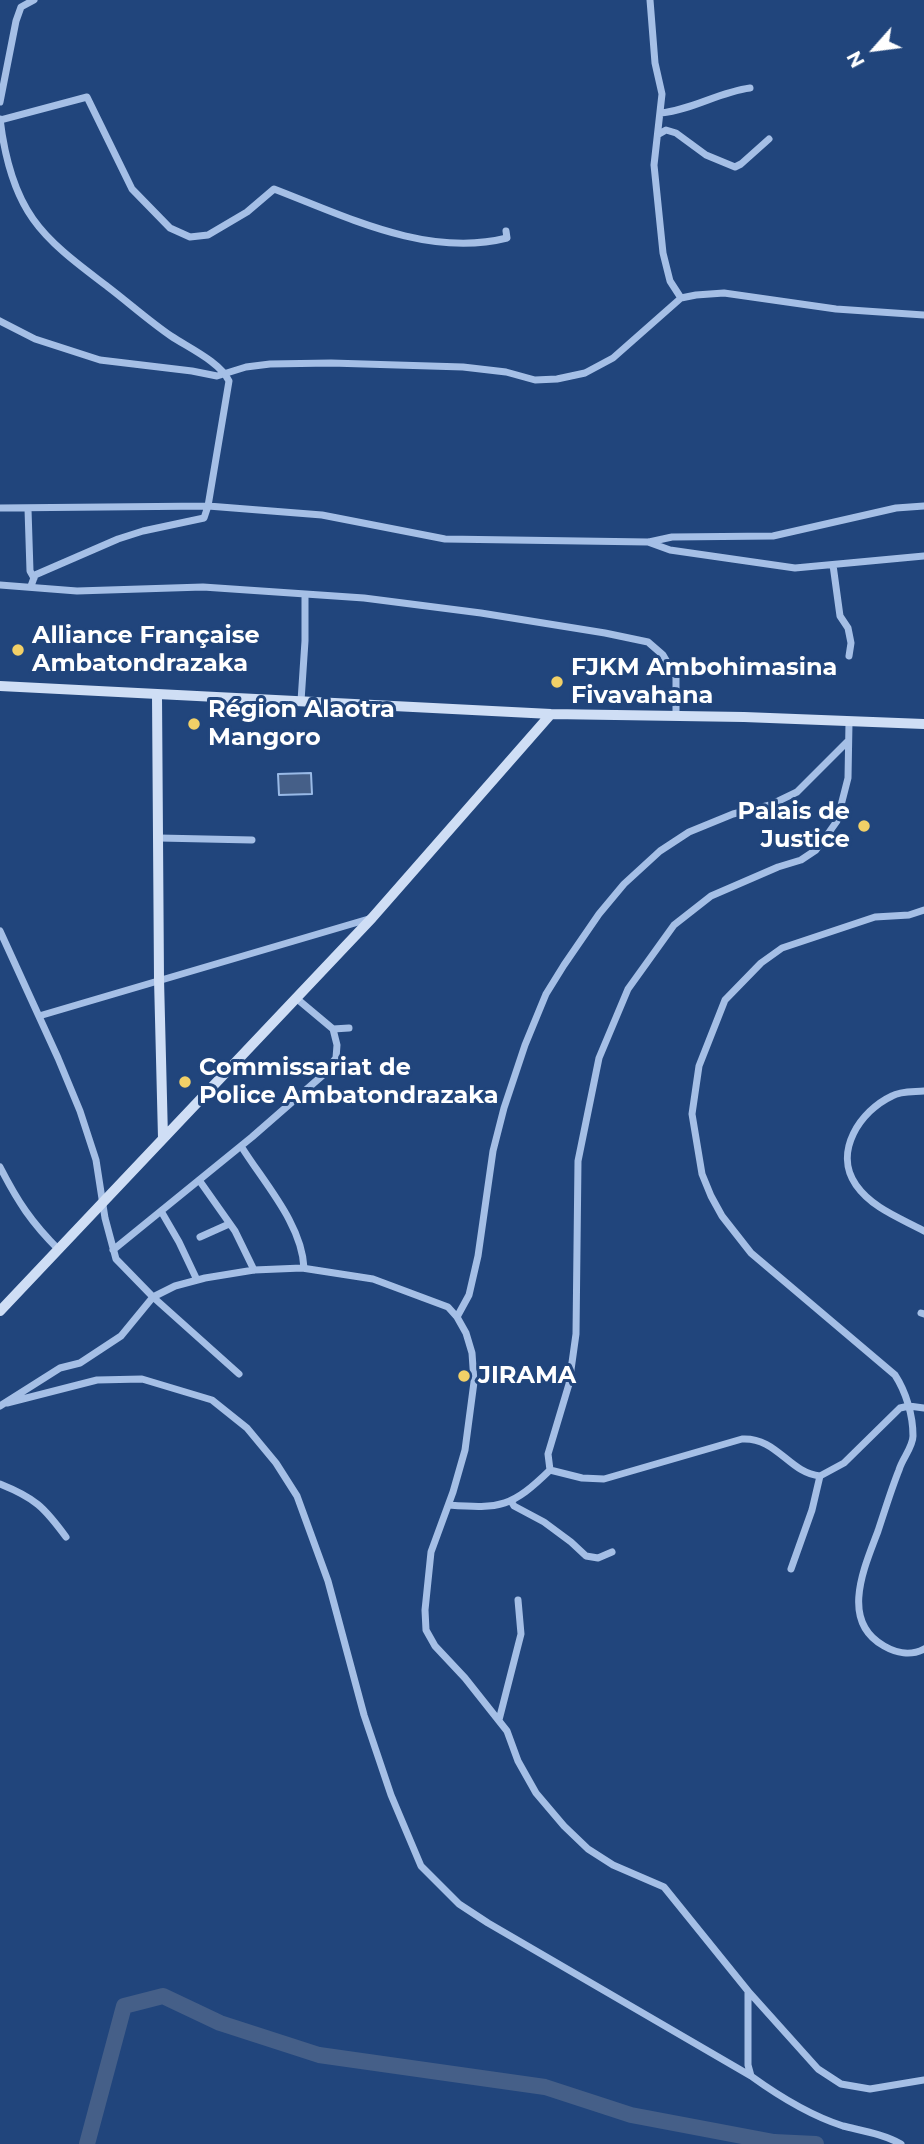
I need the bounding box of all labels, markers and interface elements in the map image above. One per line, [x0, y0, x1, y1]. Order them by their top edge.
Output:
north arrow [840, 14, 910, 84]
text: N [842, 47, 870, 71]
place label: Alliance Française Ambatondrazaka [32, 622, 260, 678]
marker: Alliance Française Ambatondrazaka [10, 642, 26, 658]
place label: FJKM Ambohimasina Fivavahana [571, 654, 837, 710]
marker: FJKM Ambohimasina Fivavahana [549, 674, 565, 690]
place label: Région Alaotra Mangoro [208, 696, 395, 752]
marker: Région Alaotra Mangoro [186, 716, 202, 732]
place label: Palais de Justice [737, 798, 850, 854]
marker: Palais de Justice [856, 818, 872, 834]
place label: Commissariat de Police Ambatondrazaka [199, 1054, 499, 1110]
marker: Commissariat de Police Ambatondrazaka [177, 1074, 193, 1090]
place label: JIRAMA [478, 1362, 576, 1390]
marker: JIRAMA [456, 1368, 472, 1384]

